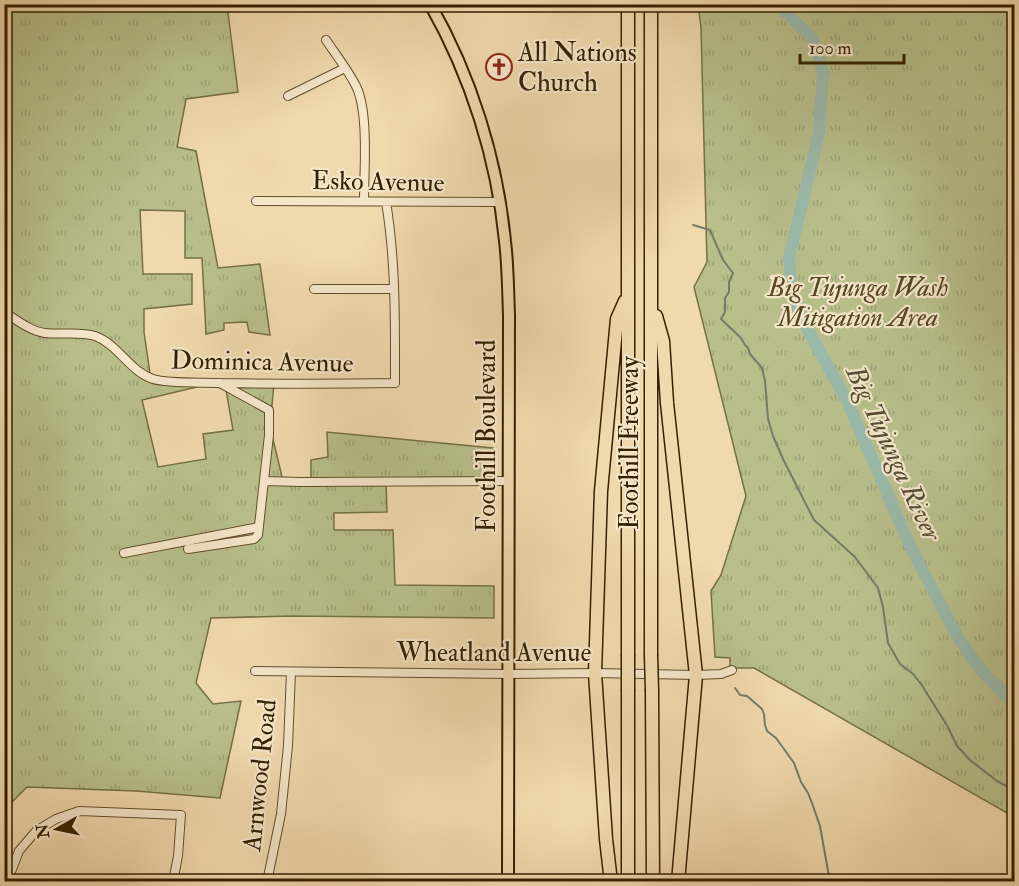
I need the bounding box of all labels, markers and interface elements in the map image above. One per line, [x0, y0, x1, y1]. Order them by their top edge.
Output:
scale bar [800, 27, 904, 65]
place label: All Nations Church [517, 37, 637, 99]
text: 100 m [809, 37, 852, 60]
church icon: All Nations Church [484, 52, 514, 82]
street label: Esko Avenue [311, 165, 445, 199]
park label: Big Tujunga Wash Mitigation Area [766, 272, 948, 334]
street label: Foothill Boulevard [471, 339, 503, 533]
street label: Dominica Avenue [170, 344, 354, 380]
street label: Foothill Freeway [614, 356, 646, 530]
water label: Big Tujunga River [838, 359, 949, 548]
street label: Wheatland Avenue [396, 637, 591, 669]
street label: Arnwood Road [236, 697, 284, 854]
north arrow [27, 799, 87, 859]
text: N [32, 822, 54, 841]

